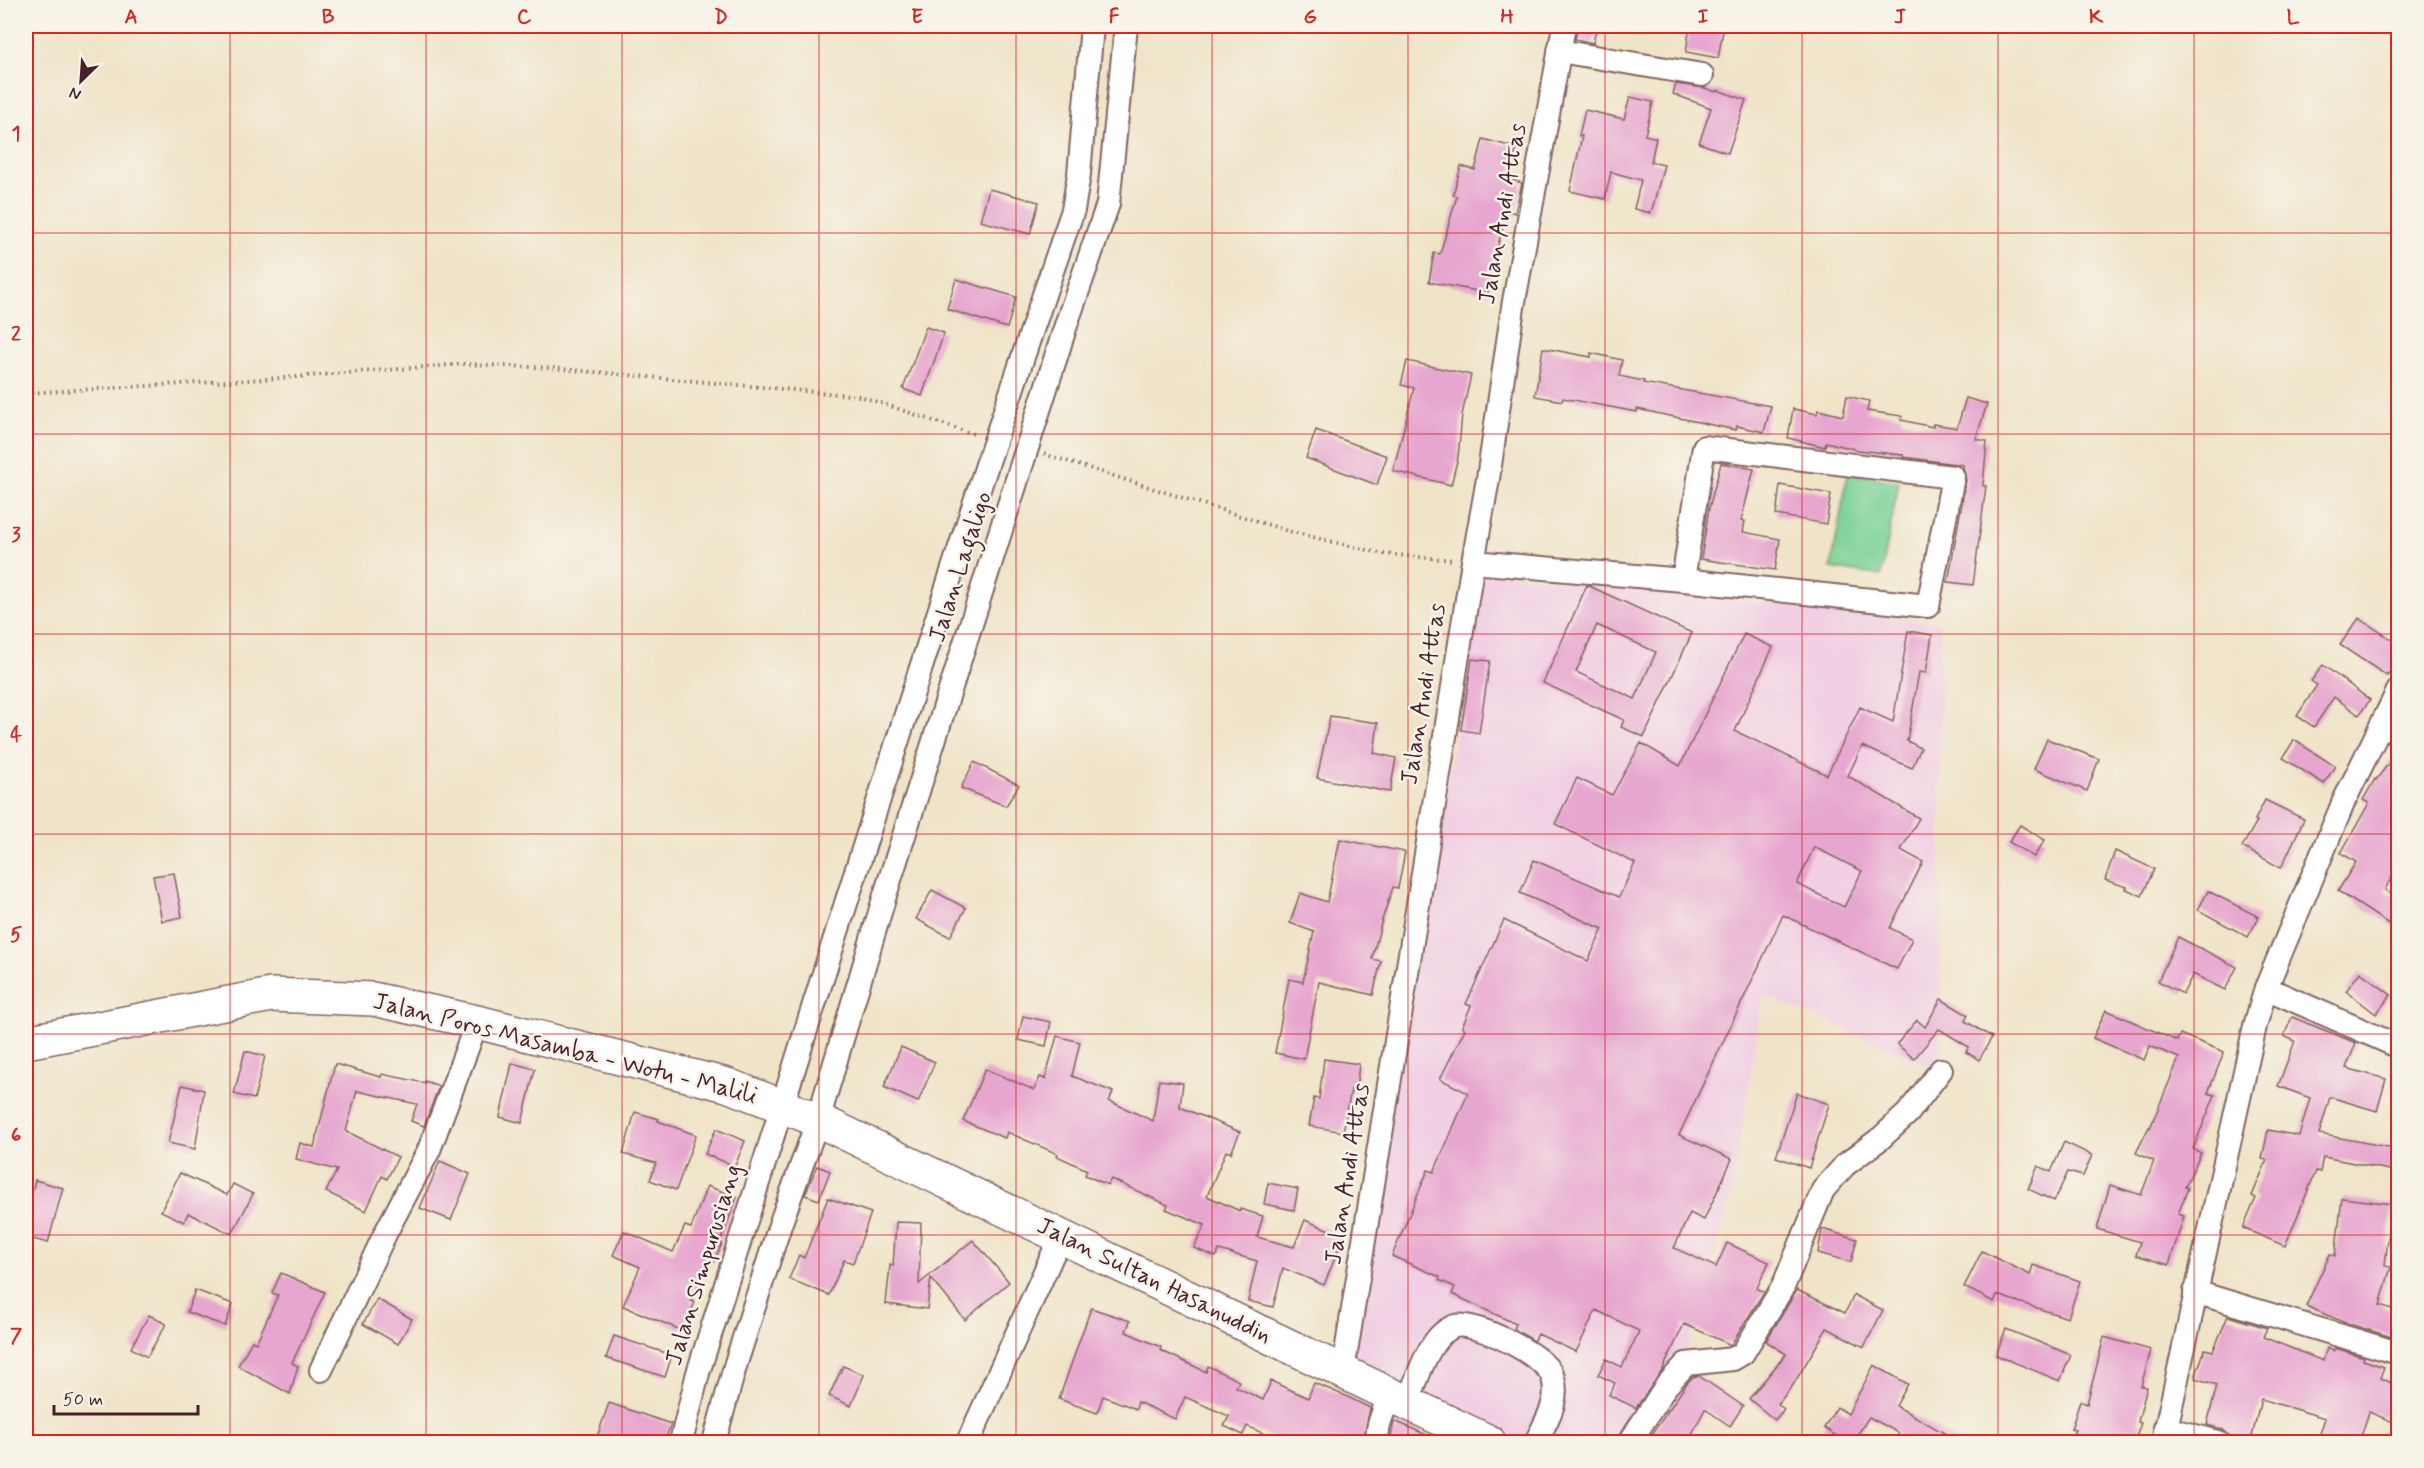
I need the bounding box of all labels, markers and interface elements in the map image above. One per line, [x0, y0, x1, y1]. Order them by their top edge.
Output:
text: A [124, 4, 138, 31]
text: B [322, 4, 335, 31]
text: C [517, 4, 532, 31]
text: D [714, 4, 728, 31]
text: E [911, 4, 923, 31]
text: F [1109, 4, 1120, 31]
text: G [1303, 4, 1317, 31]
text: H [1500, 4, 1514, 31]
text: I [1698, 4, 1708, 31]
text: J [1894, 4, 1906, 31]
text: K [2089, 4, 2104, 31]
text: L [2287, 4, 2300, 31]
north arrow [51, 51, 111, 111]
text: N [66, 81, 85, 105]
text: 1 [12, 121, 20, 148]
street label: Jalan Andi Attas [1472, 121, 1534, 307]
text: 2 [11, 321, 21, 348]
street label: Jalan Lagaligo [922, 488, 1003, 647]
text: 3 [11, 522, 21, 549]
street label: Jalan Andi Attas [1394, 601, 1454, 787]
text: 4 [10, 722, 22, 749]
text: 5 [10, 922, 22, 949]
street label: Jalan Poros Masamba - Wotu - Malili [370, 986, 760, 1112]
street label: Jalan Andi Attas [1318, 1081, 1378, 1267]
text: 6 [11, 1122, 21, 1149]
street label: Jalan Simpurusiang [659, 1161, 749, 1369]
street label: Jalan Sultan Hasanuddin [1032, 1211, 1276, 1351]
text: 7 [10, 1323, 22, 1350]
scale bar [54, 1378, 198, 1416]
text: 50 m [63, 1388, 103, 1412]

